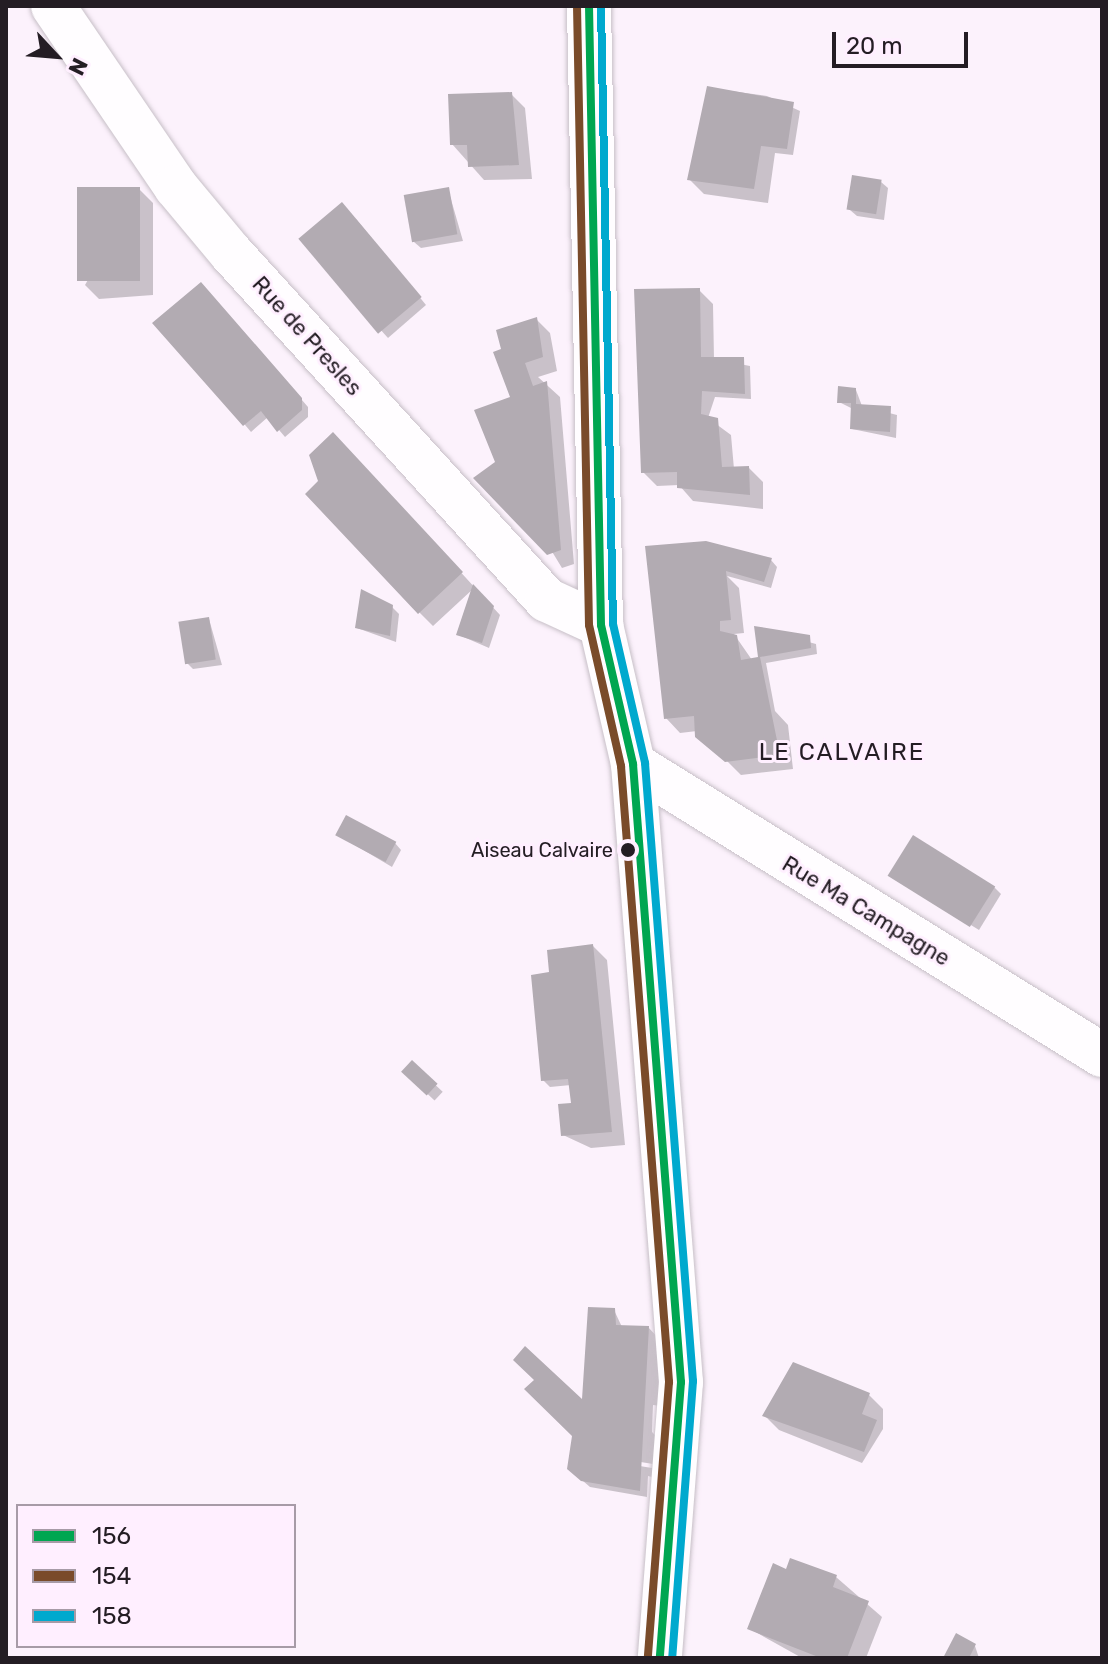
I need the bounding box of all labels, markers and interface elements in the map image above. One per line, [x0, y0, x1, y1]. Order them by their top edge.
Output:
north arrow [16, 16, 96, 96]
scale bar [836, 16, 972, 66]
text: 20 m [846, 32, 903, 60]
text: N [62, 54, 94, 80]
street label: Rue de Presles [247, 271, 367, 401]
district label: LE CALVAIRE [759, 739, 925, 767]
place label: Aiseau Calvaire [471, 838, 613, 862]
marker: Aiseau Calvaire [620, 842, 636, 858]
street label: Rue Ma Campagne [777, 851, 955, 971]
legend [16, 1504, 296, 1648]
text: 156 [92, 1522, 131, 1550]
text: 154 [92, 1562, 131, 1590]
text: 158 [92, 1602, 132, 1630]

